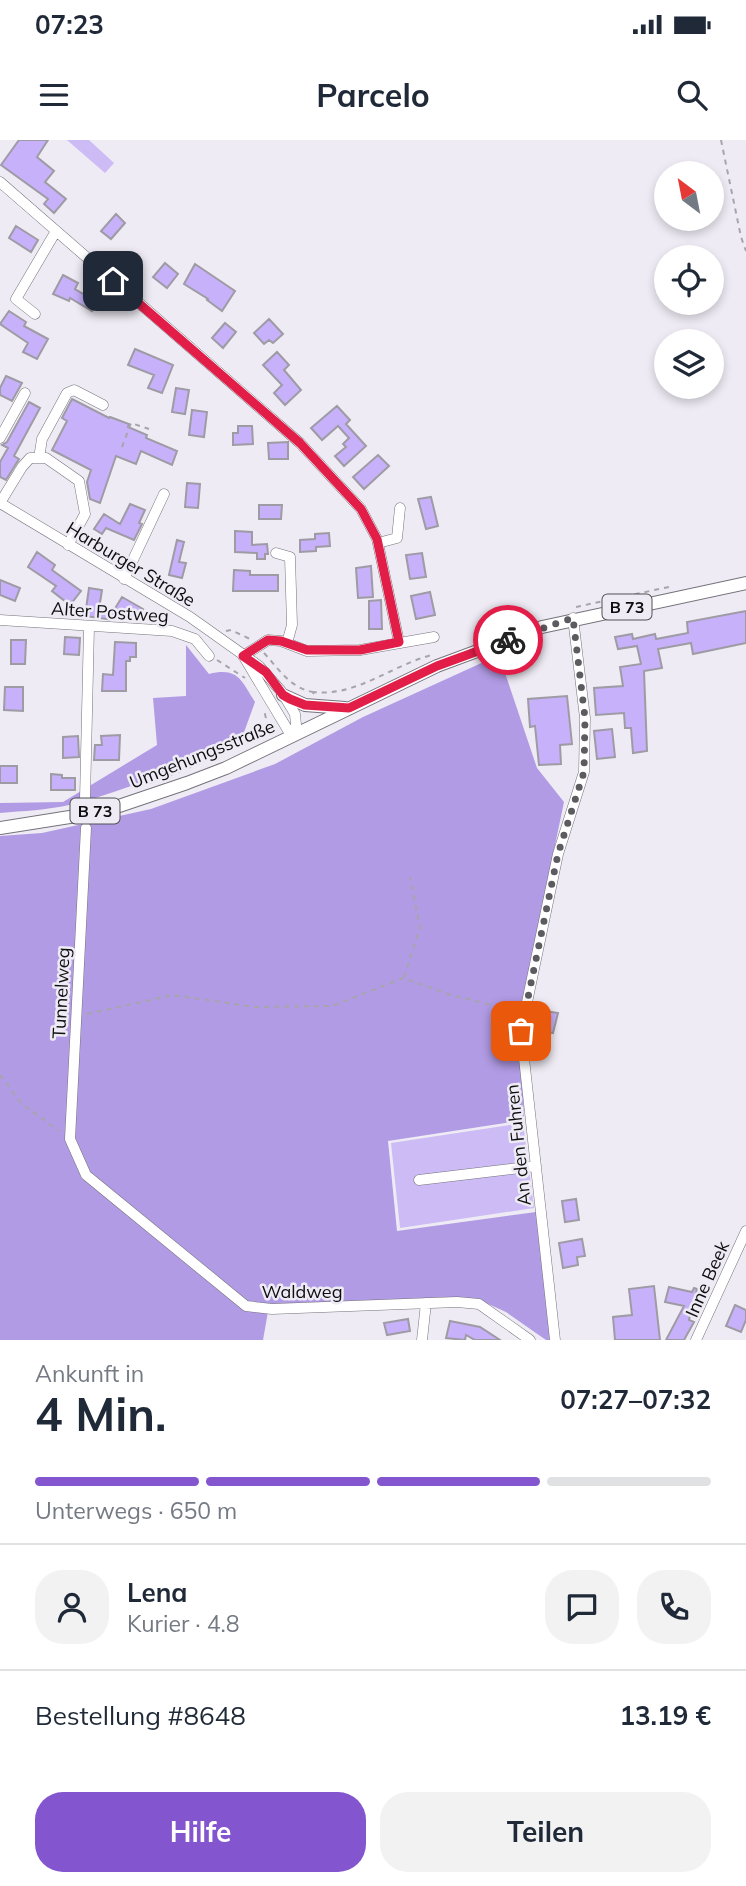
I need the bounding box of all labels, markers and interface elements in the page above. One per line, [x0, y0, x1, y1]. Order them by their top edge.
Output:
text: 07:23 [35, 8, 104, 41]
text: Parcelo [316, 75, 430, 115]
icon: menu [35, 76, 73, 114]
icon: search [673, 76, 711, 114]
north arrow [654, 161, 724, 231]
map controls [654, 161, 724, 399]
button: locate [654, 245, 724, 315]
pin [83, 251, 143, 311]
icon: home [94, 262, 132, 300]
button: layers [654, 329, 724, 399]
street label: Harburger Straße [62, 516, 200, 612]
road number: B 73 [602, 594, 652, 620]
street label: Alter Postweg [50, 596, 170, 628]
courier [473, 605, 543, 675]
icon: bike [489, 621, 527, 659]
street label: Umgehungsstraße [126, 714, 278, 794]
road number: B 73 [70, 798, 119, 824]
street label: Tunnelweg [47, 947, 75, 1039]
pin [491, 1001, 551, 1061]
icon: bag [502, 1012, 540, 1050]
street label: An den Fuhren [500, 1083, 536, 1207]
street label: Inne Beek [680, 1237, 734, 1321]
street label: Waldweg [261, 1280, 343, 1303]
text: Ankunft in [35, 1359, 144, 1388]
text: 07:27–07:32 [560, 1383, 711, 1416]
text: 4 Min. [35, 1385, 166, 1443]
text: Unterwegs · 650 m [35, 1496, 237, 1525]
button: person [35, 1570, 109, 1644]
button: chat [545, 1570, 619, 1644]
button: phone [637, 1570, 711, 1644]
text: Lena [127, 1576, 187, 1609]
text: Kurier · 4.8 [127, 1609, 239, 1638]
text: Bestellung #8648 [35, 1699, 246, 1732]
text: 13.19 € [619, 1699, 711, 1732]
button: Hilfe [35, 1792, 366, 1872]
button: Teilen [380, 1792, 711, 1872]

